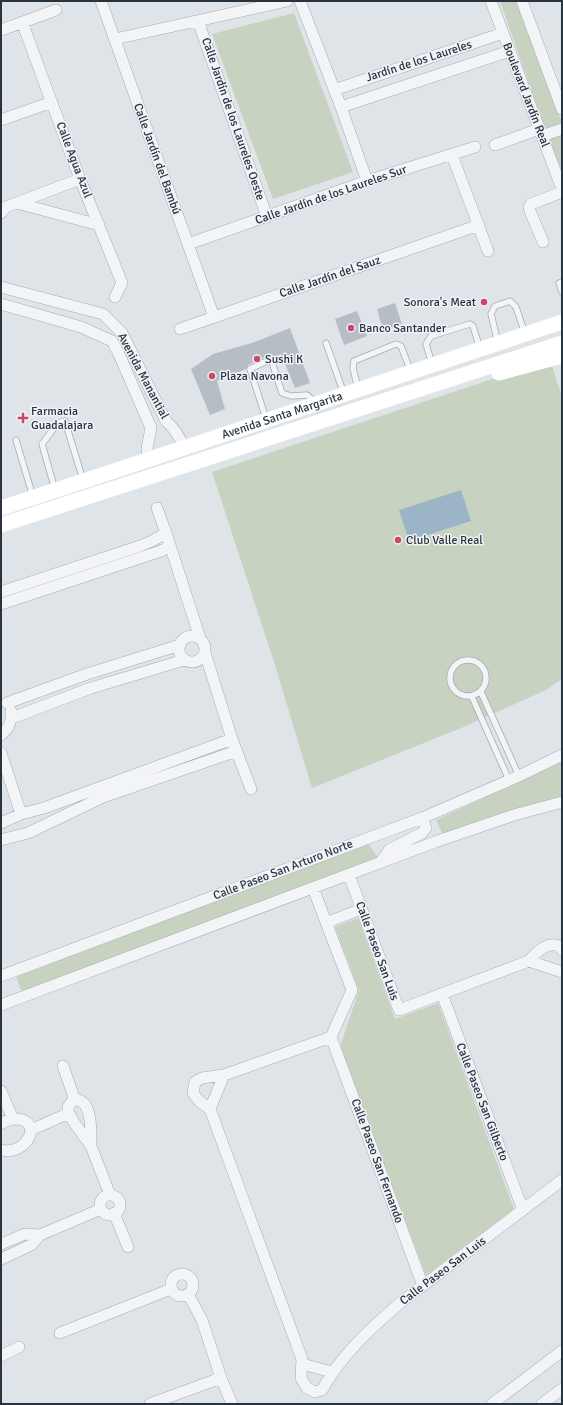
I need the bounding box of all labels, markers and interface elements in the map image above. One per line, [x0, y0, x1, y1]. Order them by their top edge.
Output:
street label: Calle Jardín de los Laureles Oeste [198, 36, 268, 202]
street label: Jardín de los Laureles [364, 37, 474, 85]
street label: Boulevard Jardín Real [499, 40, 553, 150]
street label: Calle Jardín del Bambú [130, 101, 184, 217]
street label: Calle Agua Azul [53, 120, 96, 201]
street label: Calle Jardín de los Laureles Sur [253, 162, 409, 228]
street label: Calle Jardín del Sauz [277, 253, 383, 301]
place label: Sonora's Meat [404, 295, 476, 310]
marker: Sonora's Meat [479, 297, 489, 307]
place label: Banco Santander [359, 321, 447, 336]
marker: Banco Santander [346, 323, 356, 333]
street label: Avenida Manantial [114, 330, 172, 422]
place label: Sushi K [265, 352, 303, 367]
marker: Sushi K [252, 354, 262, 364]
place label: Plaza Navona [220, 369, 289, 384]
marker: Plaza Navona [207, 371, 217, 381]
street label: Avenida Santa Margarita [220, 388, 344, 442]
place label: Farmacia Guadalajara [31, 404, 93, 433]
marker: Farmacia Guadalajara [18, 413, 28, 423]
place label: Club Valle Real [406, 533, 483, 548]
marker: Club Valle Real [393, 535, 403, 545]
street label: Calle Paseo San Arturo Norte [211, 836, 355, 904]
street label: Calle Paseo San Luis [352, 899, 402, 1003]
street label: Calle Paseo San Gilberto [453, 1041, 511, 1163]
street label: Calle Paseo San Fernando [347, 1097, 407, 1225]
street label: Calle Paseo San Luis [397, 1234, 489, 1308]

